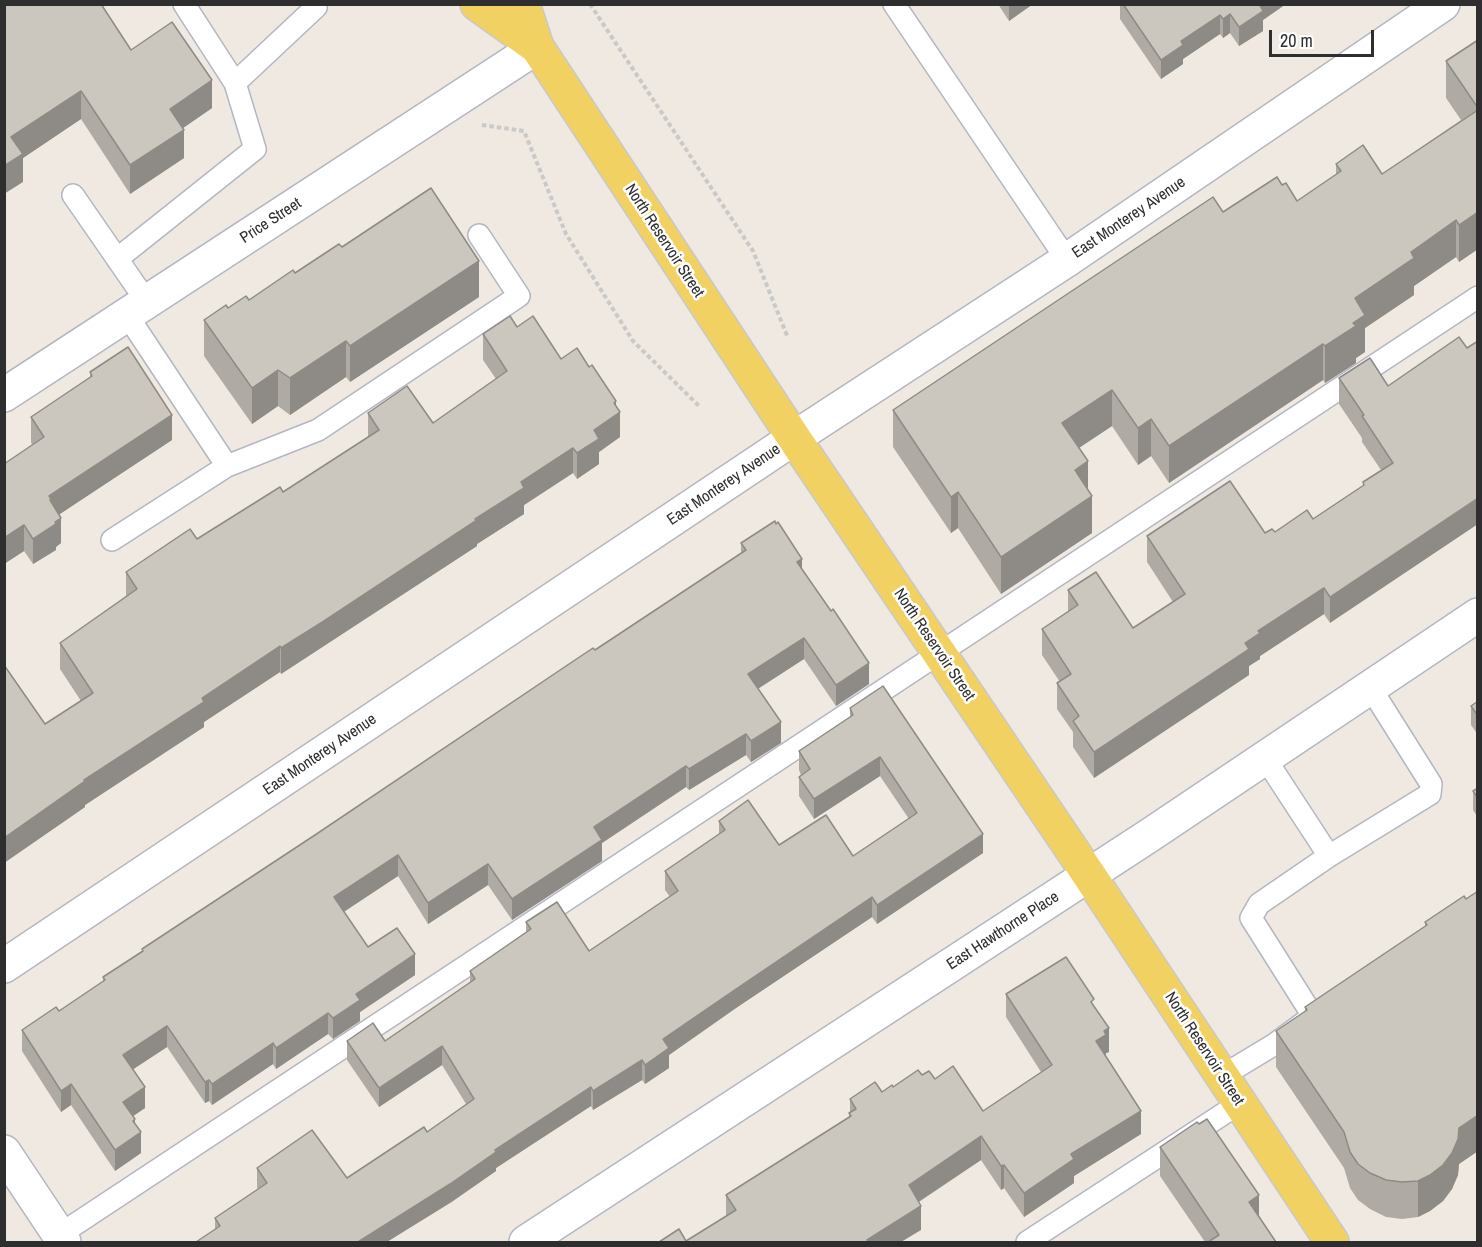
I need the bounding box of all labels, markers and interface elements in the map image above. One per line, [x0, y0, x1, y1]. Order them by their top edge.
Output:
scale bar [1272, 18, 1377, 56]
text: 20 m [1280, 28, 1313, 53]
street label: East Monterey Avenue [1069, 173, 1189, 263]
street label: North Reservoir Street [620, 181, 708, 301]
street label: Price Street [237, 194, 305, 248]
street label: East Monterey Avenue [664, 440, 784, 530]
street label: North Reservoir Street [889, 585, 979, 705]
street label: East Monterey Avenue [260, 710, 380, 800]
street label: East Hawthorne Place [943, 888, 1063, 974]
street label: North Reservoir Street [1160, 989, 1248, 1109]

